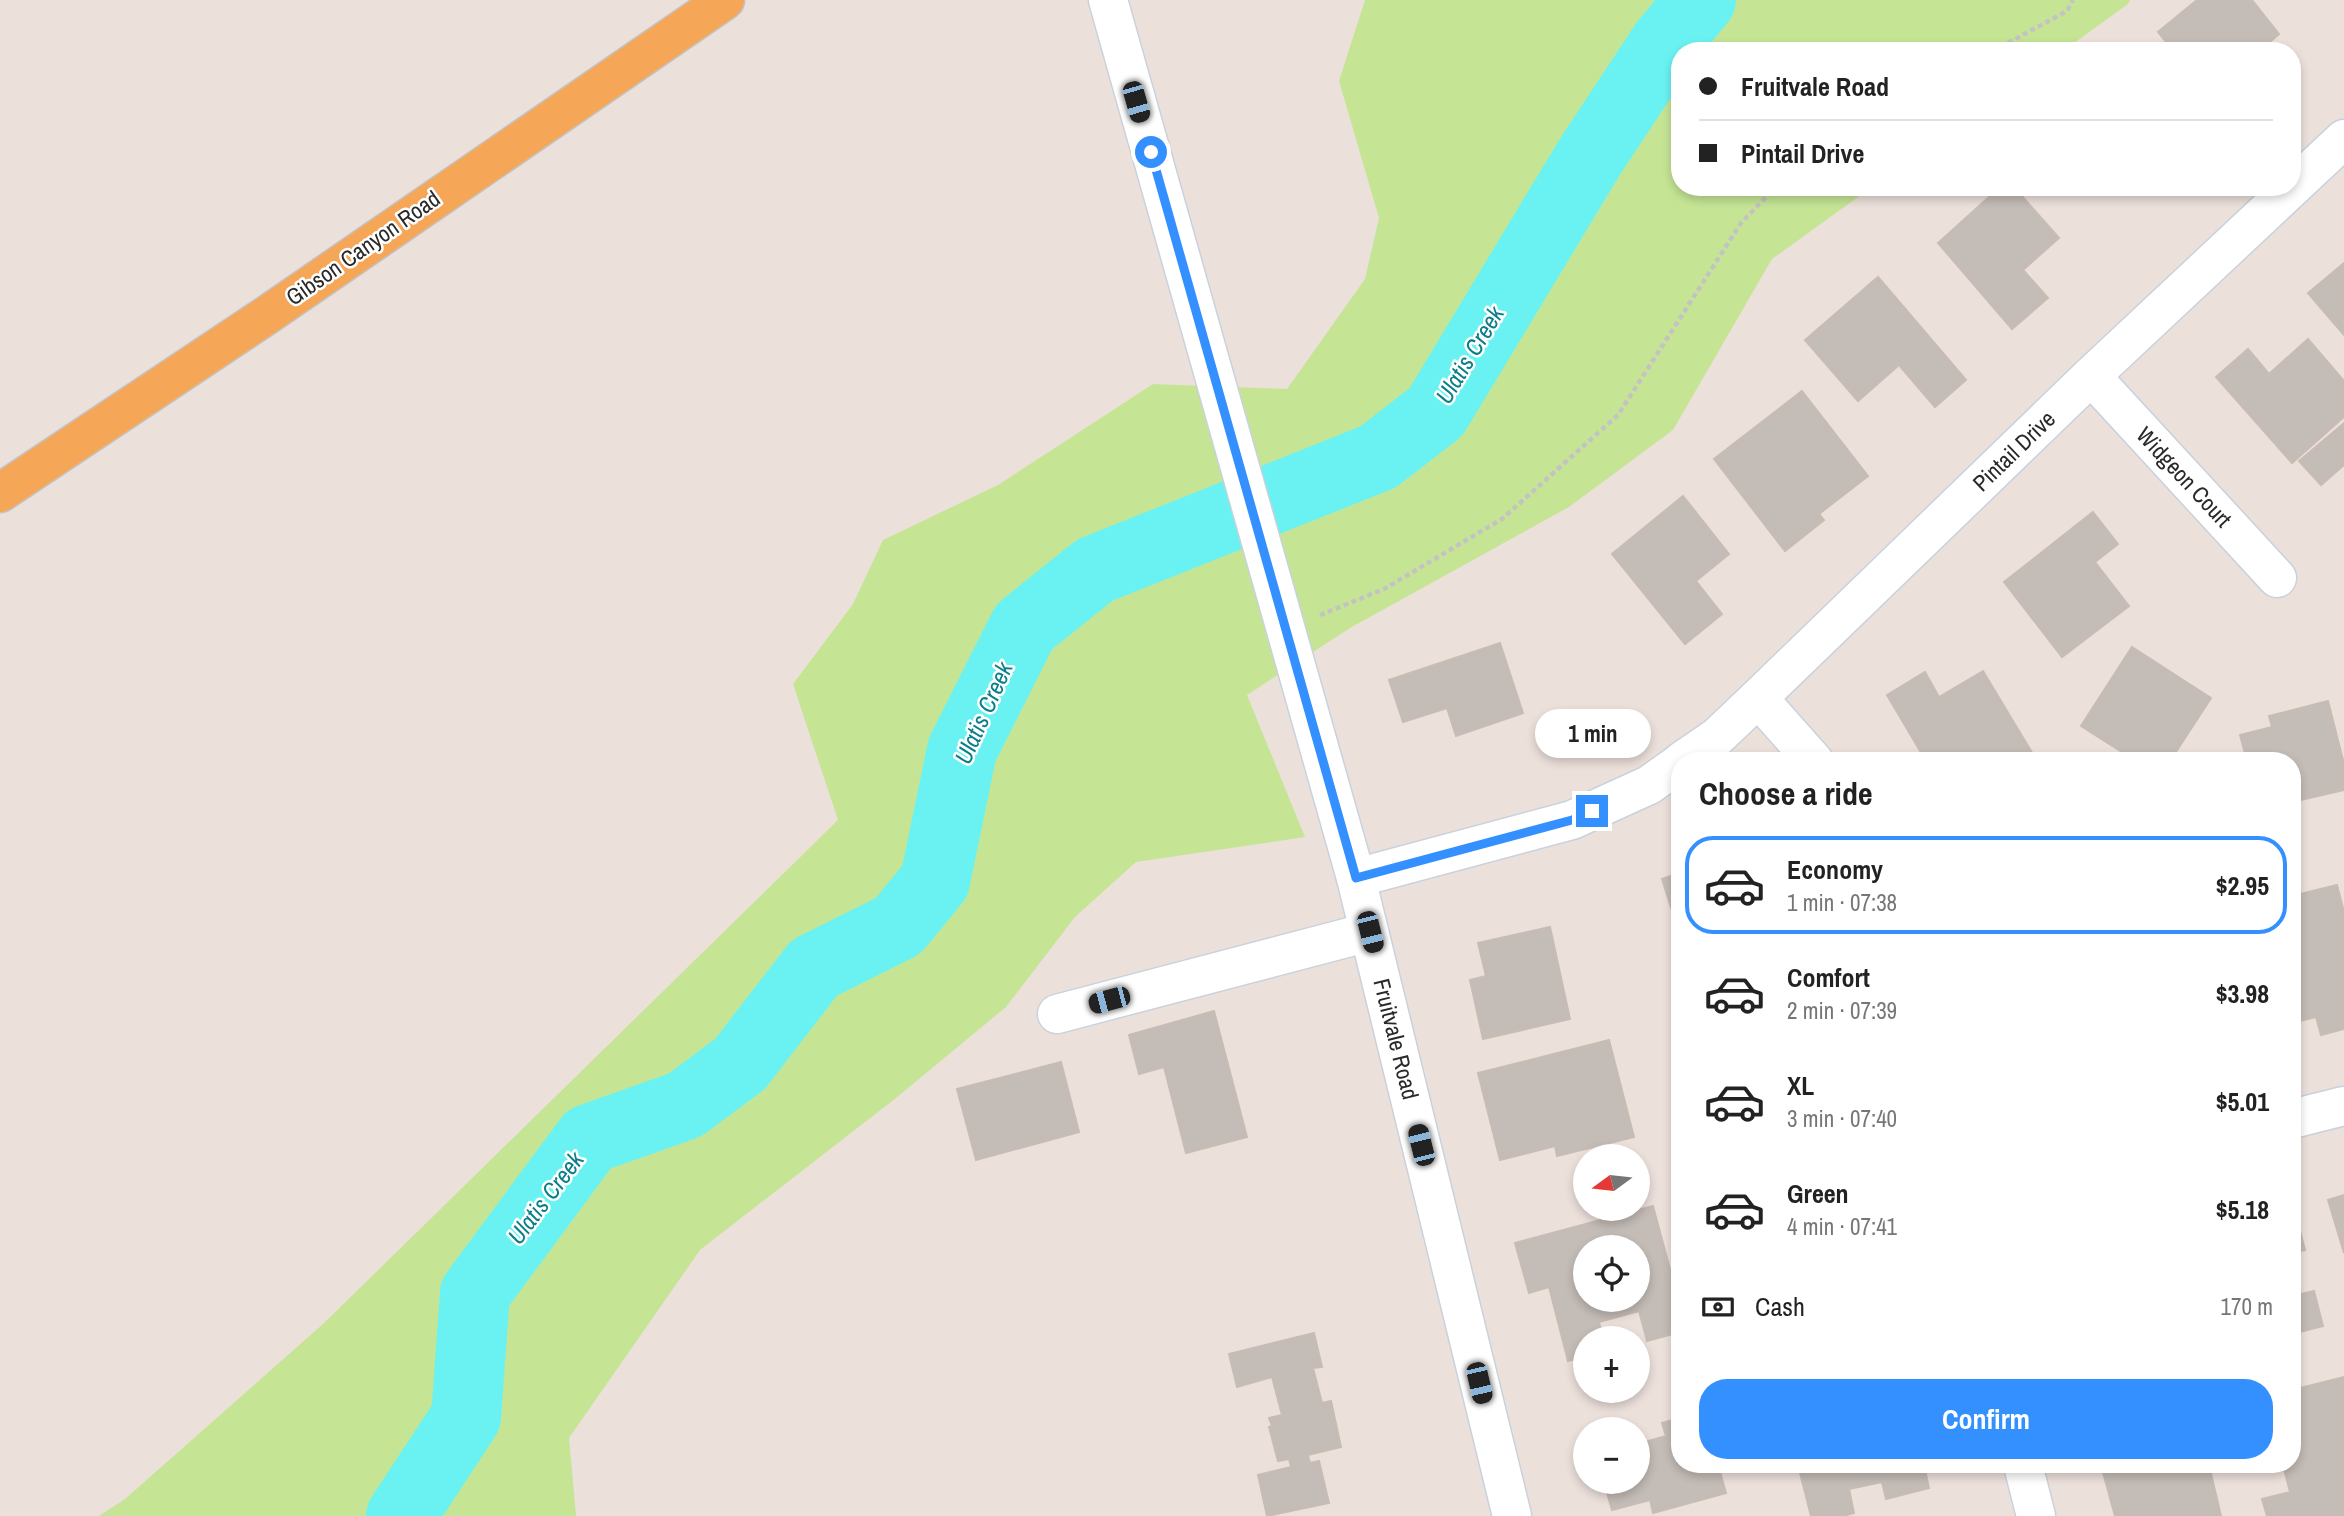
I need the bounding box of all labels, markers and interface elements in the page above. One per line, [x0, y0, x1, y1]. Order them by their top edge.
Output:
text: Fruitvale Road [1741, 69, 1889, 104]
car [1121, 79, 1152, 125]
route start [1135, 136, 1167, 168]
text: Pintail Drive [1741, 136, 1864, 171]
street label: Gibson Canyon Road [280, 183, 446, 312]
water label: Ulatis Creek [1428, 299, 1511, 409]
street label: Pintail Drive [1966, 403, 2062, 498]
street label: Widgeon Court [2130, 420, 2239, 534]
water label: Ulatis Creek [946, 656, 1020, 769]
callout: 1 min [1534, 710, 1650, 758]
text: 1 min [1568, 718, 1618, 749]
text: Choose a ride [1699, 772, 1873, 815]
route end [1576, 795, 1608, 827]
text: Economy [1787, 852, 1883, 887]
icon: car [1703, 854, 1766, 917]
text: $2.95 [2216, 868, 2269, 903]
text: 1 min · 07:38 [1787, 887, 1897, 918]
car [1355, 909, 1386, 955]
text: Comfort [1787, 960, 1870, 995]
icon: car [1703, 962, 1766, 1025]
street label: Fruitvale Road [1366, 975, 1426, 1103]
text: $3.98 [2216, 976, 2269, 1011]
car [1086, 984, 1133, 1016]
text: 2 min · 07:39 [1787, 995, 1897, 1026]
text: XL [1787, 1068, 1814, 1103]
icon: car [1703, 1070, 1766, 1133]
text: $5.01 [2216, 1084, 2269, 1119]
text: 3 min · 07:40 [1787, 1103, 1897, 1134]
car [1406, 1122, 1437, 1168]
water label: Ulatis Creek [500, 1144, 591, 1250]
north arrow [1573, 1144, 1650, 1222]
map controls [1573, 1144, 1650, 1494]
text: Green [1787, 1176, 1849, 1211]
icon: car [1703, 1178, 1766, 1241]
text: $5.18 [2216, 1192, 2269, 1227]
text: 4 min · 07:41 [1787, 1211, 1897, 1242]
button: locate [1573, 1235, 1650, 1312]
icon: cash [1699, 1288, 1737, 1326]
text: Cash [1755, 1289, 1805, 1324]
text: 170 m [2221, 1291, 2273, 1322]
button: + [1573, 1326, 1650, 1403]
car [1465, 1360, 1494, 1406]
button: Confirm [1699, 1379, 2273, 1459]
button: − [1573, 1417, 1650, 1494]

